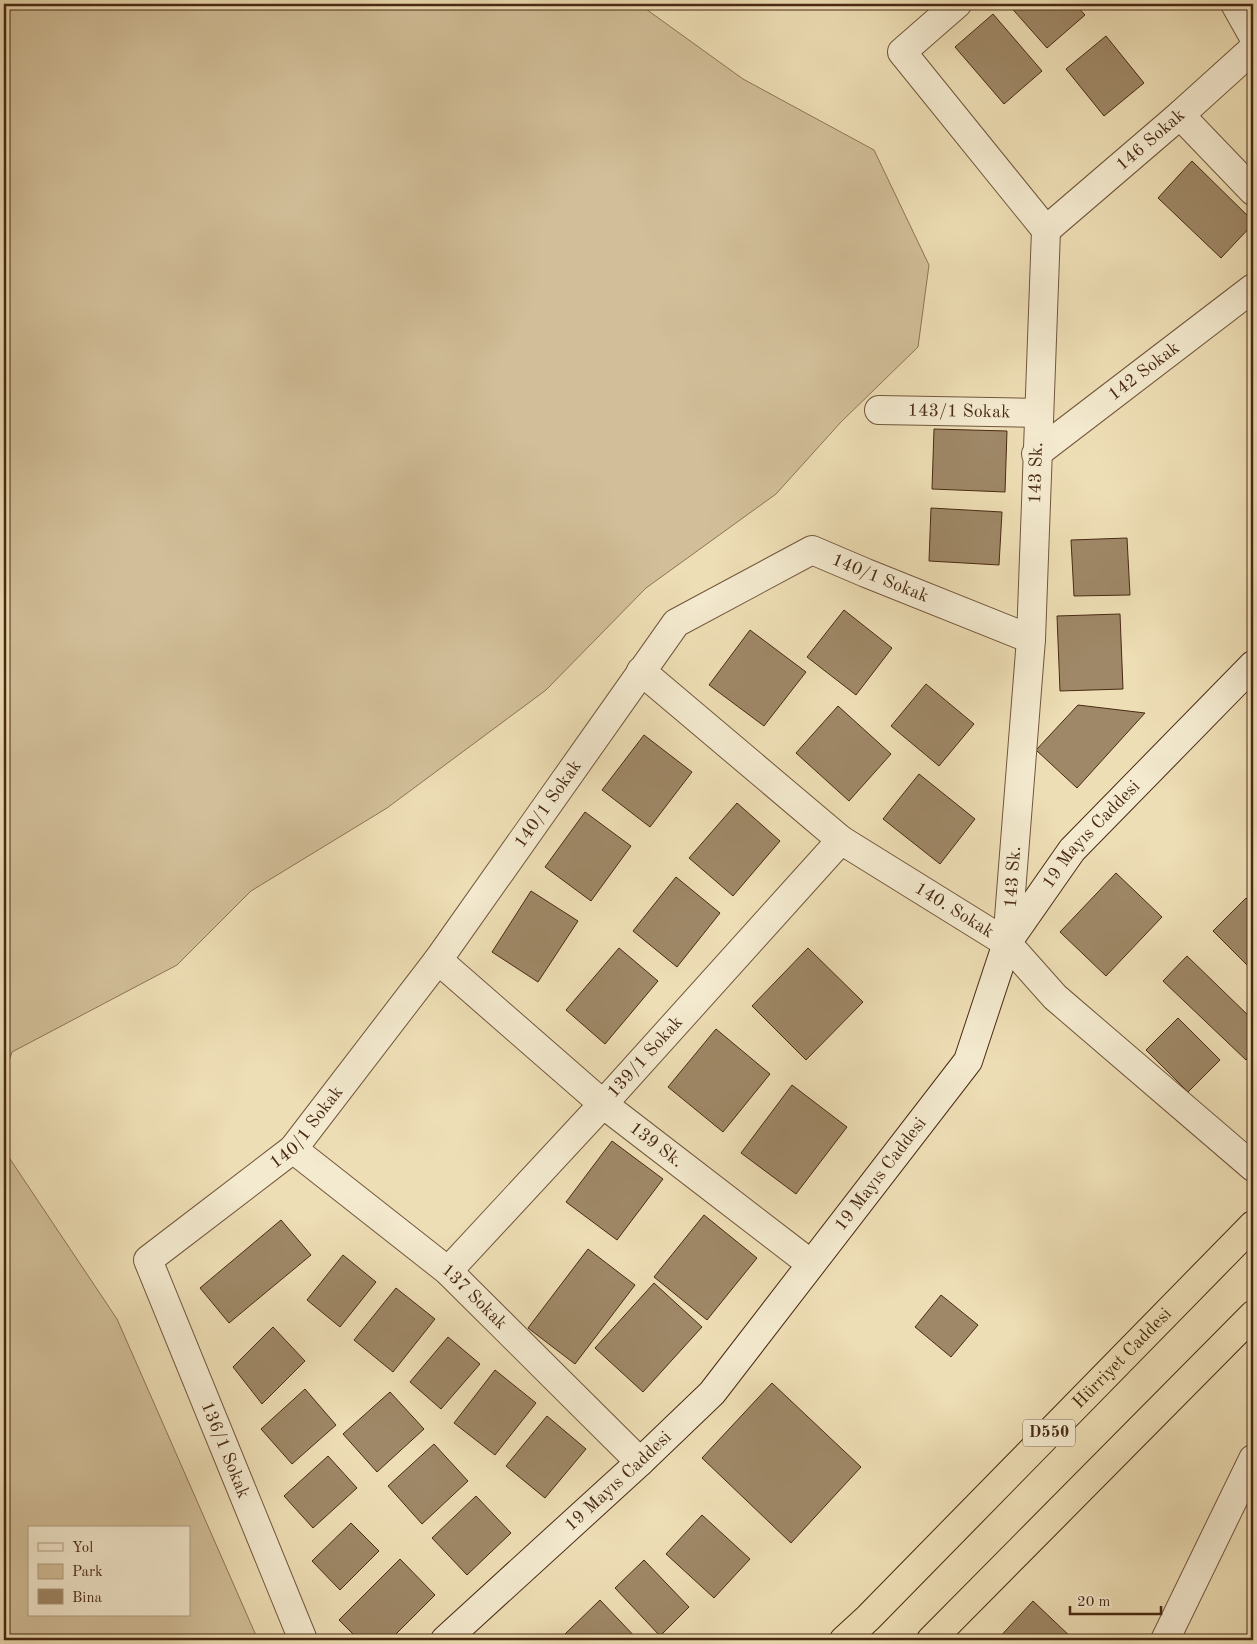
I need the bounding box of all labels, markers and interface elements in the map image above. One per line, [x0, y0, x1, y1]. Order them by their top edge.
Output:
street label: 146 Sokak [1113, 106, 1189, 174]
street label: 142 Sokak [1105, 339, 1183, 404]
street label: 143/1 Sokak [907, 402, 1011, 421]
street label: 143 Sk. [1026, 442, 1046, 504]
street label: 140/1 Sokak [829, 551, 931, 606]
street label: 140/1 Sokak [511, 757, 585, 851]
street label: 19 Mayıs Caddesi [1039, 777, 1144, 892]
street label: 143 Sk. [1002, 845, 1024, 909]
street label: 140. Sokak [911, 879, 997, 941]
street label: 139/1 Sokak [604, 1013, 686, 1101]
street label: 140/1 Sokak [267, 1083, 347, 1172]
street label: 19 Mayıs Caddesi [832, 1114, 930, 1234]
street label: 139 Sk. [626, 1119, 686, 1171]
street label: 137 Sokak [438, 1261, 510, 1333]
street label: Hürriyet Caddesi [1070, 1305, 1175, 1412]
street label: 136/1 Sokak [197, 1399, 253, 1501]
road number: D550 [1023, 1420, 1075, 1446]
street label: 19 Mayıs Caddesi [562, 1428, 675, 1535]
legend [28, 1526, 190, 1616]
text: Yol [72, 1541, 93, 1556]
text: Park [72, 1565, 103, 1580]
scale bar [1070, 1584, 1161, 1616]
text: Bina [72, 1591, 103, 1606]
text: 20 m [1077, 1595, 1111, 1610]

